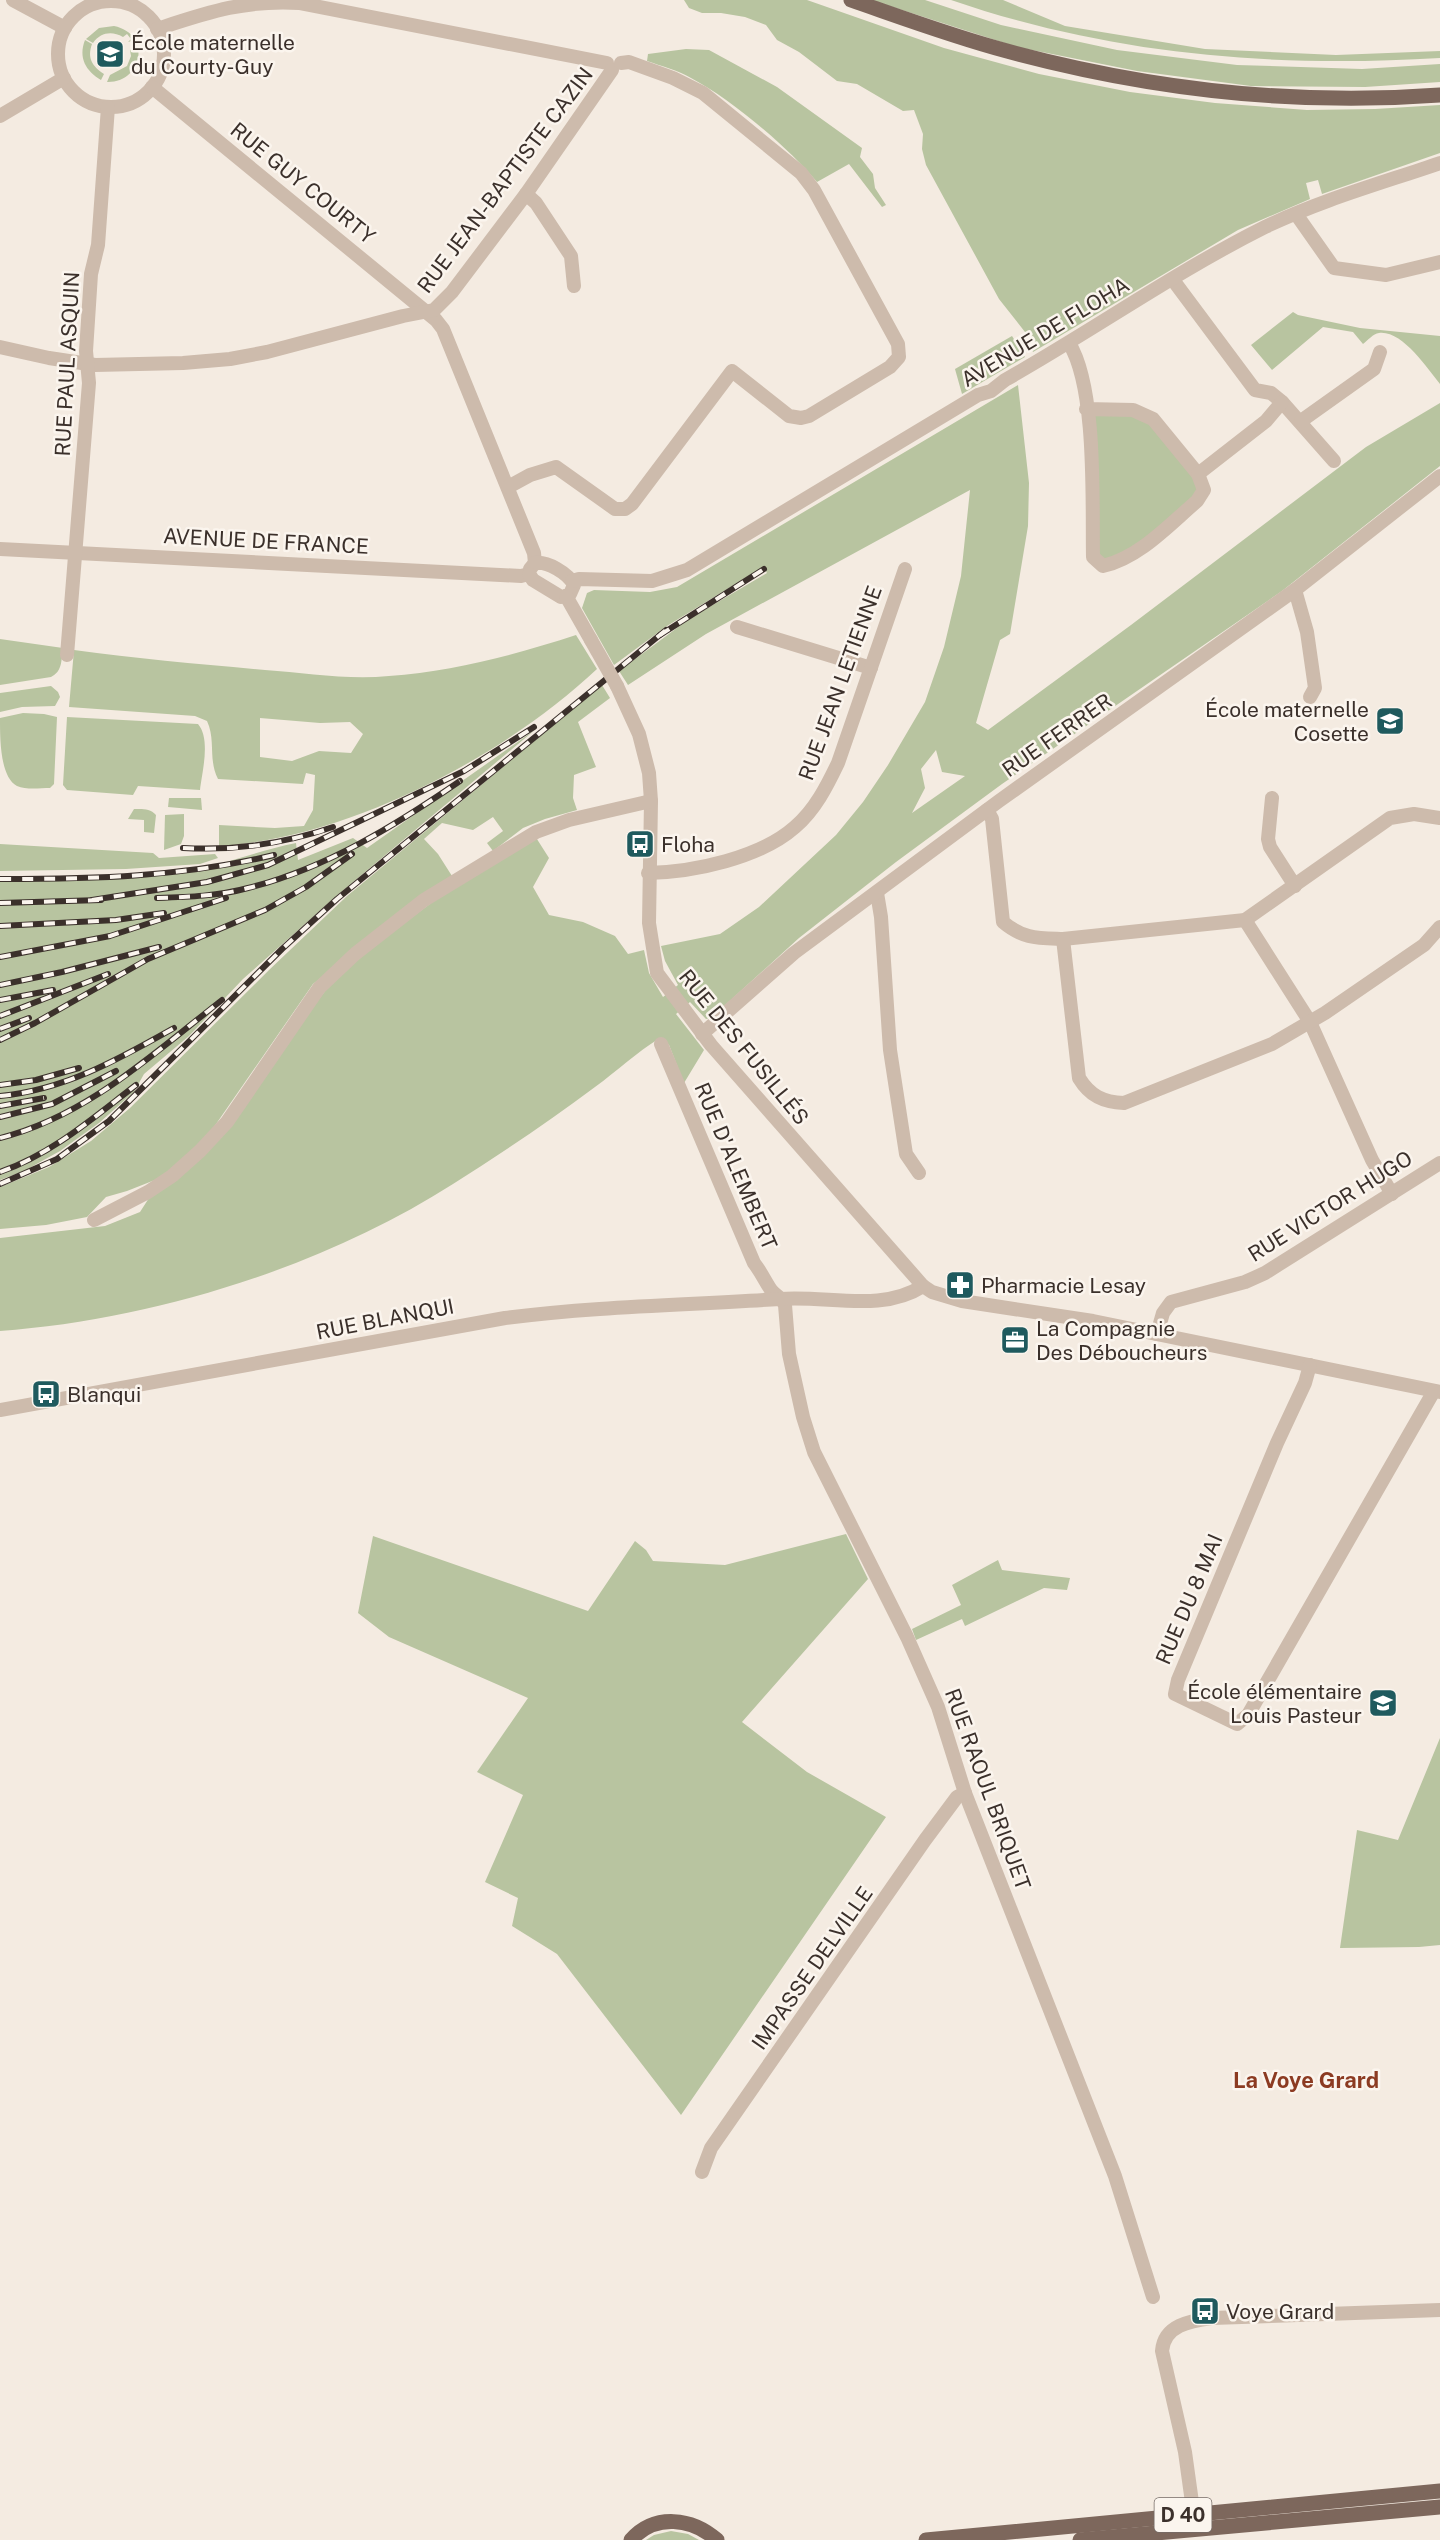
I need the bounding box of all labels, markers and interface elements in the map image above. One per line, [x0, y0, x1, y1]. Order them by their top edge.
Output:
place label: École maternelle du Courty-Guy [131, 30, 295, 79]
school or university icon: École maternelle du Courty-Guy [94, 38, 126, 70]
street label: RUE JEAN-BAPTISTE CAZIN [412, 62, 598, 298]
street label: RUE GUY COURTY [226, 117, 381, 249]
street label: RUE PAUL ASQUIN [50, 271, 84, 457]
street label: AVENUE DE FLOHA [956, 272, 1134, 392]
street label: AVENUE DE FRANCE [162, 523, 370, 559]
street label: RUE JEAN LETIENNE [793, 582, 887, 784]
street label: RUE FERRER [997, 688, 1117, 782]
place label: École maternelle Cosette [1205, 697, 1369, 746]
school or university icon: École maternelle Cosette [1374, 705, 1406, 737]
bus stop icon: Floha [624, 828, 656, 860]
place label: Floha [661, 832, 715, 857]
street label: RUE DES FUSILLÉS [674, 965, 814, 1129]
street label: RUE D'ALEMBERT [690, 1079, 782, 1253]
street label: RUE VICTOR HUGO [1243, 1145, 1417, 1267]
pharmacy icon: Pharmacie Lesay [944, 1269, 976, 1301]
place label: Pharmacie Lesay [981, 1273, 1146, 1298]
street label: RUE BLANQUI [314, 1293, 456, 1345]
place label: La Compagnie Des Déboucheurs [1036, 1316, 1207, 1365]
office icon: La Compagnie Des Déboucheurs [999, 1324, 1031, 1356]
bus stop icon: Blanqui [30, 1378, 62, 1410]
place label: Blanqui [67, 1382, 141, 1407]
street label: RUE DU 8 MAI [1150, 1530, 1228, 1668]
place label: École élémentaire Louis Pasteur [1187, 1679, 1362, 1728]
street label: RUE RAOUL BRIQUET [940, 1685, 1036, 1893]
school or university icon: École élémentaire Louis Pasteur [1367, 1687, 1399, 1719]
street label: IMPASSE DELVILLE [746, 1882, 878, 2054]
district label: La Voye Grard [1233, 2067, 1379, 2093]
bus stop icon: Voye Grard [1189, 2295, 1221, 2327]
place label: Voye Grard [1226, 2299, 1334, 2324]
road number: D 40 [1154, 2498, 1212, 2532]

